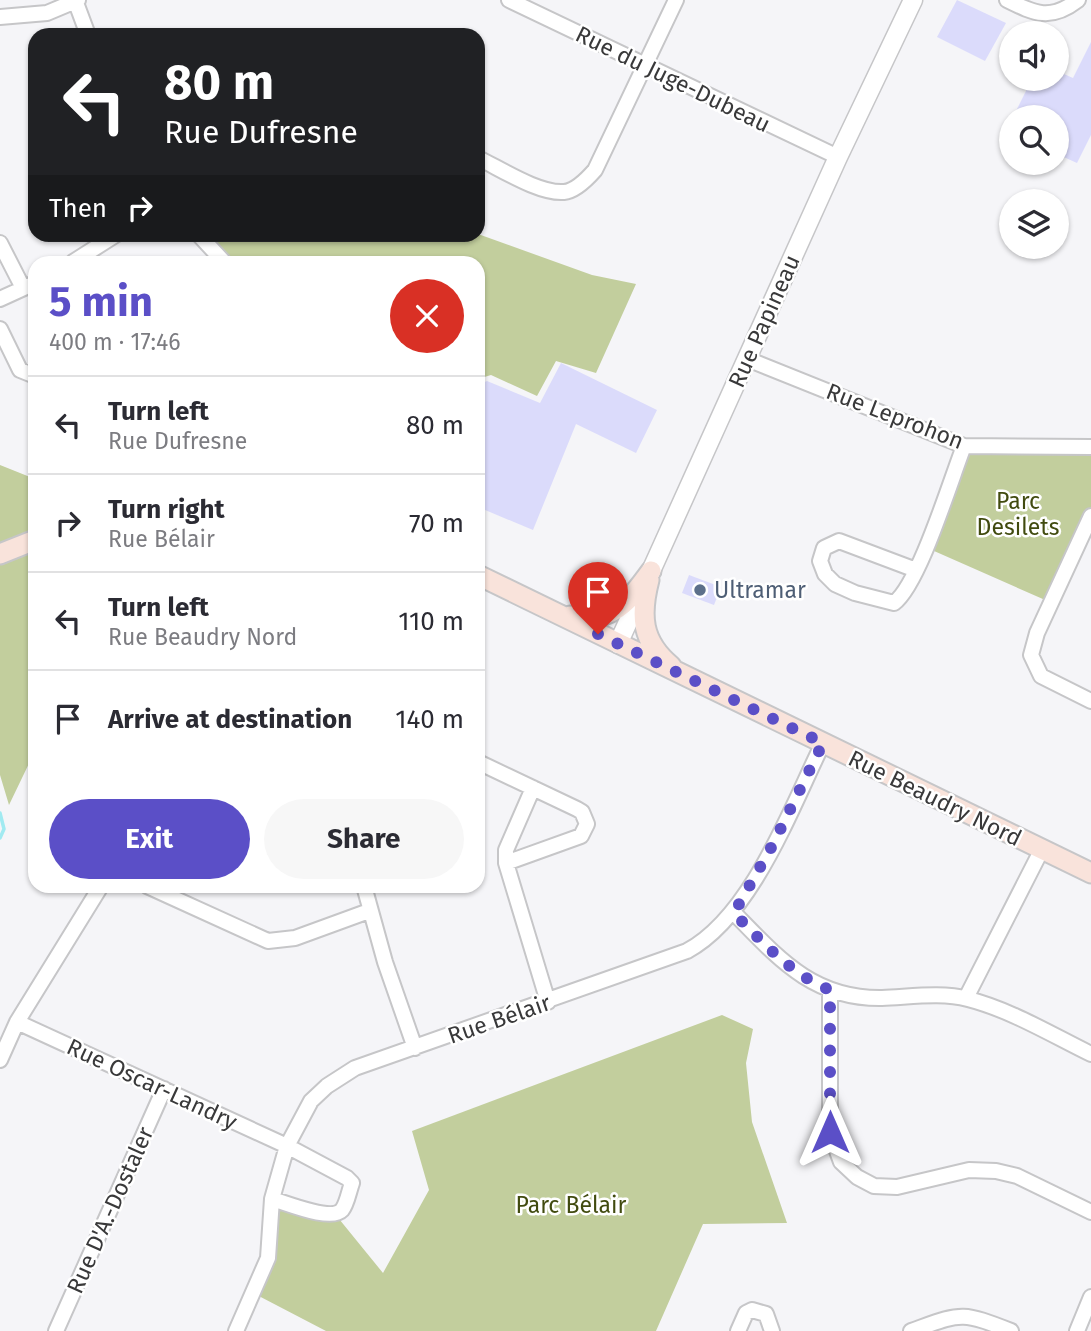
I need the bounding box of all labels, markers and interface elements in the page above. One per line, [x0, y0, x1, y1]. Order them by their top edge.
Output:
street label: Rue du Juge-Dubeau [571, 20, 775, 138]
map controls [999, 21, 1069, 259]
button: sound [999, 21, 1069, 91]
text: 80 m [164, 53, 274, 112]
icon: left [49, 56, 140, 147]
button: search [999, 105, 1069, 175]
text: Rue Dufresne [164, 113, 358, 151]
icon: right [121, 189, 159, 227]
button: layers [999, 189, 1069, 259]
text: Then [49, 193, 107, 224]
street label: Rue Papineau [722, 250, 806, 392]
text: 5 min [49, 277, 153, 327]
button: close [390, 279, 464, 353]
text: 400 m · 17:46 [49, 328, 181, 356]
street label: Rue Leprohon [822, 377, 968, 455]
text: Turn left [108, 396, 209, 427]
icon: left [49, 406, 87, 444]
text: 80 m [406, 410, 464, 441]
text: Rue Dufresne [108, 427, 247, 455]
park label: Parc Desilets [977, 487, 1059, 541]
text: Turn right [108, 494, 225, 525]
icon: right [49, 504, 87, 542]
text: 70 m [409, 508, 464, 539]
text: Rue Bélair [108, 525, 215, 553]
pin [568, 562, 628, 634]
icon: arrive [579, 573, 617, 611]
place label: Ultramar [714, 576, 806, 604]
marker: Ultramar [692, 582, 708, 598]
text: Turn left [108, 592, 209, 623]
icon: left [49, 602, 87, 640]
text: 110 m [398, 606, 464, 637]
text: Rue Beaudry Nord [108, 623, 297, 651]
icon: arrive [49, 700, 87, 738]
text: Arrive at destination [108, 704, 352, 735]
text: 140 m [395, 704, 464, 735]
street label: Rue Beaudry Nord [844, 744, 1026, 852]
button: Exit [49, 799, 250, 879]
button: Share [264, 799, 464, 879]
street label: Rue Bélair [444, 988, 554, 1050]
street label: Rue Oscar-Landry [63, 1032, 242, 1136]
position arrow [793, 1095, 867, 1169]
street label: Rue D'A.-Dostaler [61, 1122, 159, 1298]
park label: Parc Bélair [516, 1191, 627, 1219]

